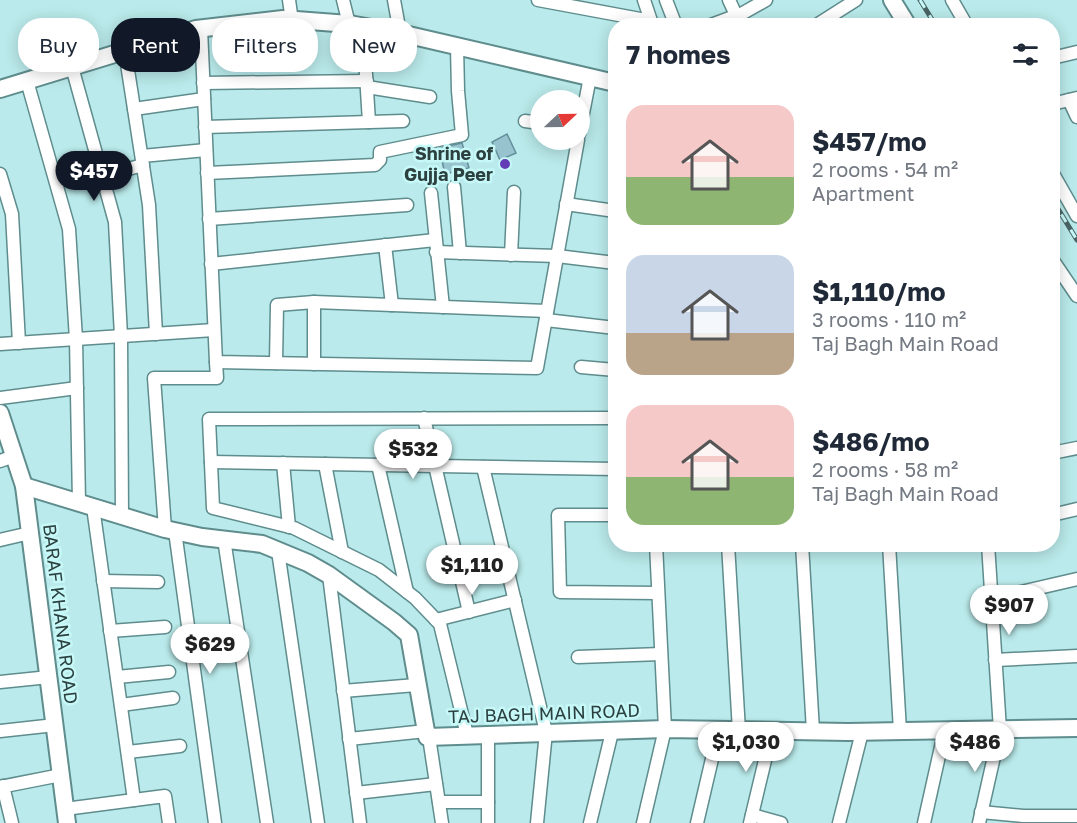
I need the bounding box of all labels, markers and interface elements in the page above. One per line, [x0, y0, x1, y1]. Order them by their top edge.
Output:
chip: Buy [18, 18, 99, 72]
chip: Rent [111, 18, 200, 72]
chip: Filters [212, 18, 318, 72]
chip: New [330, 18, 417, 72]
icon: filters [1009, 38, 1042, 71]
text: 7 homes [626, 39, 731, 70]
north arrow [530, 90, 590, 150]
map controls [530, 90, 590, 150]
text: $457/mo [812, 126, 927, 157]
icon: home [674, 129, 746, 201]
place label: Shrine of Gujja Peer [404, 142, 493, 185]
pin: $457 [58, 151, 130, 202]
marker: Shrine of Gujja Peer [498, 157, 512, 171]
text: 2 rooms · 54 m² [812, 157, 958, 181]
text: $457 [70, 158, 119, 182]
text: Apartment [812, 181, 915, 205]
text: $1,110/mo [812, 276, 946, 307]
icon: home [674, 279, 746, 351]
text: 3 rooms · 110 m² [812, 307, 966, 331]
text: Taj Bagh Main Road [812, 331, 999, 355]
text: $486/mo [812, 426, 930, 457]
pin: $532 [377, 429, 449, 480]
icon: home [674, 429, 746, 501]
text: $532 [388, 436, 438, 460]
text: 2 rooms · 58 m² [812, 457, 958, 481]
text: Taj Bagh Main Road [812, 481, 999, 505]
street label: BARAF KHANA ROAD [39, 522, 83, 705]
pin: $1,110 [423, 545, 521, 596]
text: $1,110 [440, 552, 504, 576]
pin: $907 [973, 585, 1045, 636]
text: $907 [984, 592, 1034, 616]
pin: $629 [174, 624, 246, 675]
text: $629 [185, 631, 236, 655]
street label: TAJ BAGH MAIN ROAD [448, 699, 640, 727]
pin: $1,030 [697, 722, 795, 773]
pin: $486 [939, 722, 1011, 773]
text: $1,030 [712, 729, 780, 753]
text: $486 [949, 729, 1001, 753]

